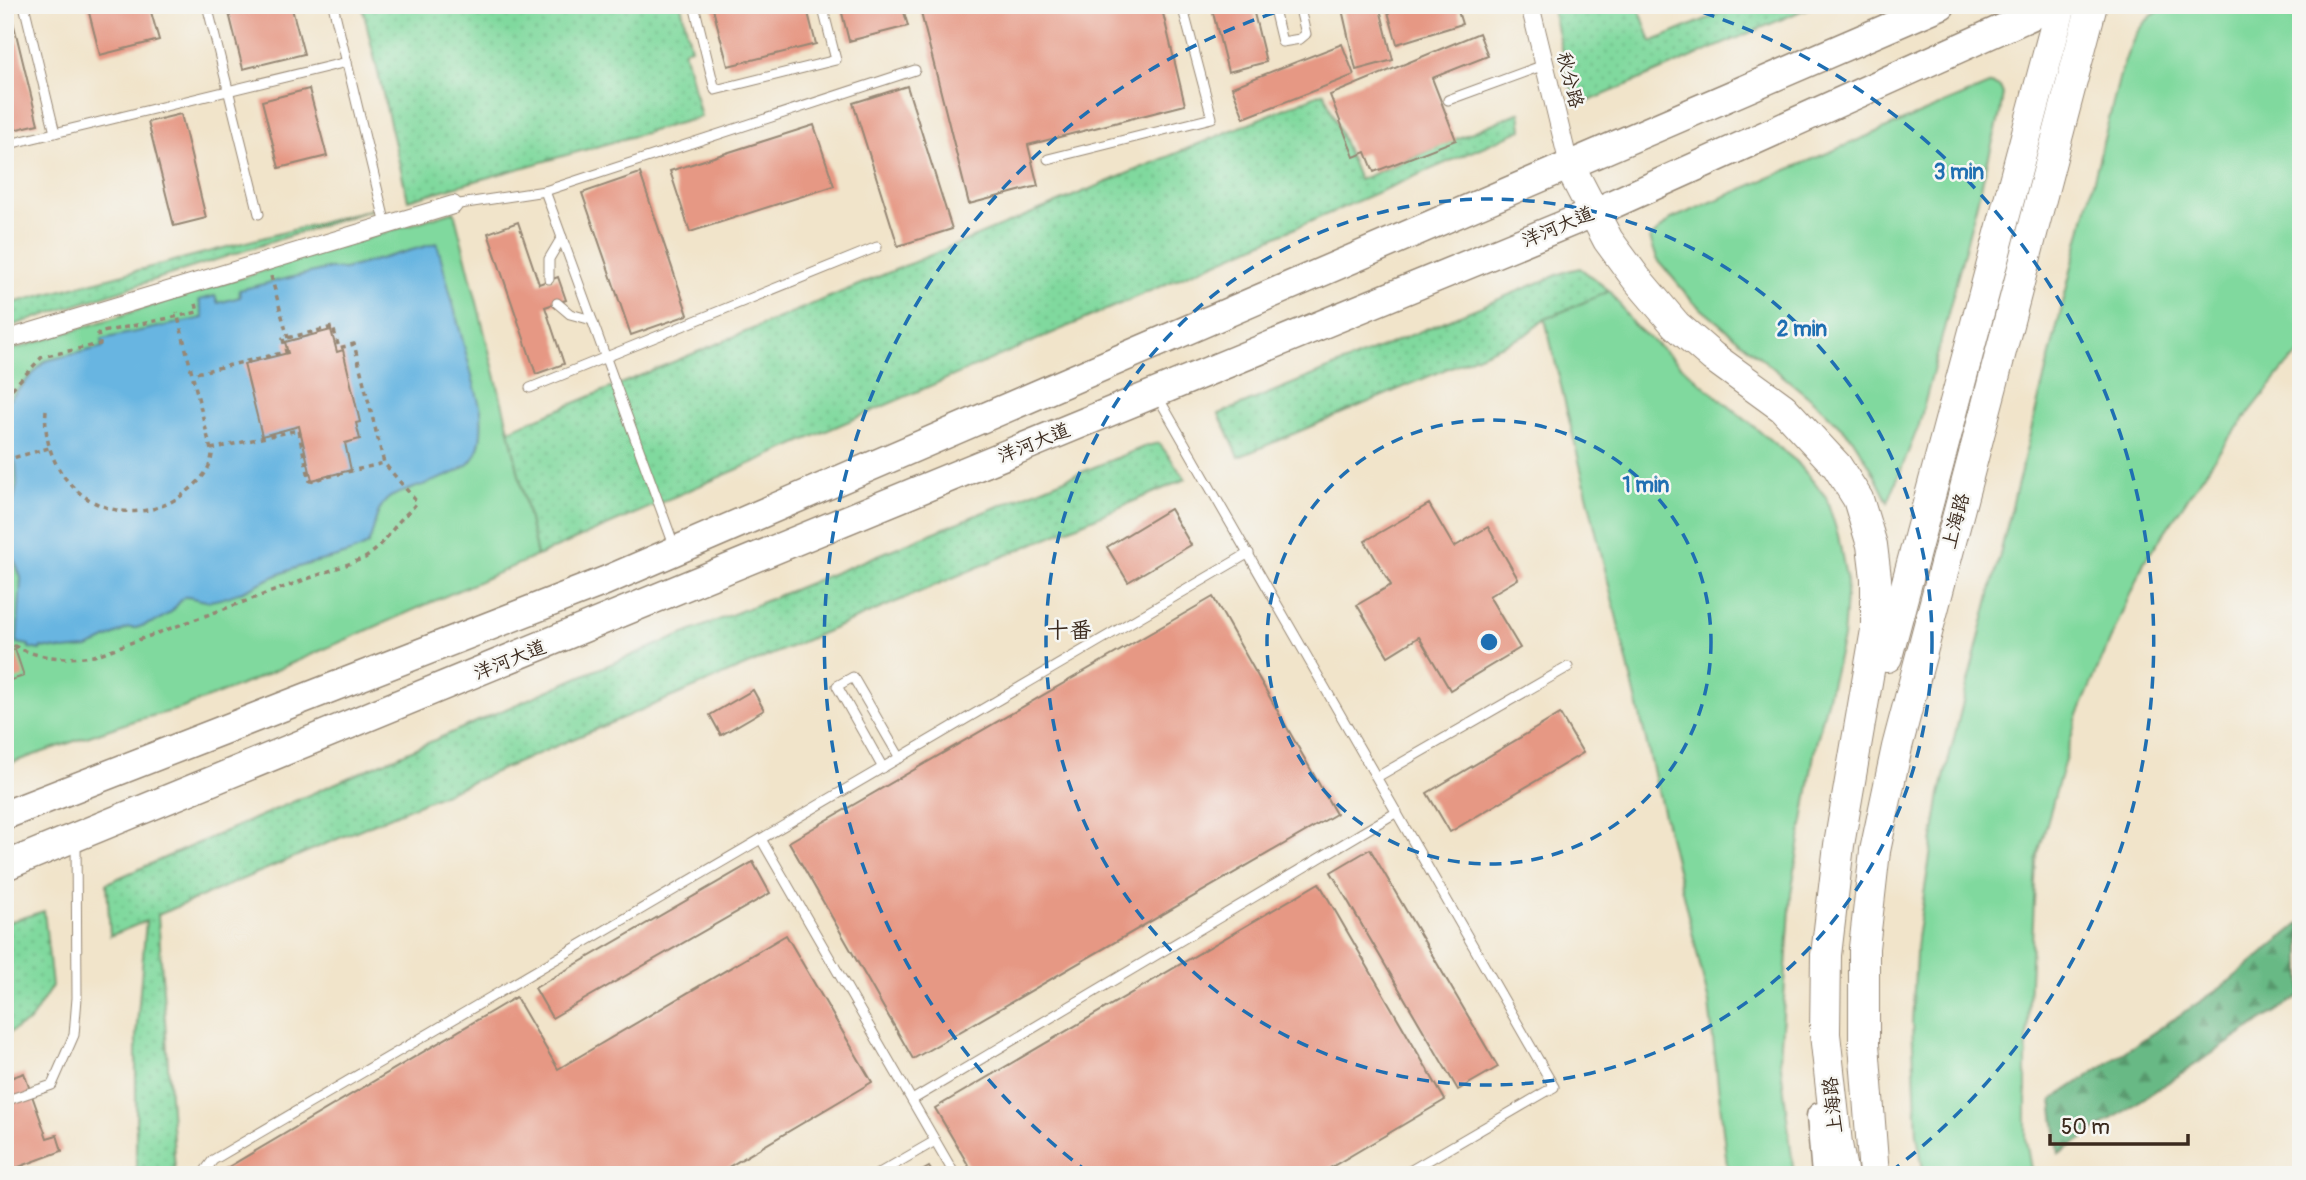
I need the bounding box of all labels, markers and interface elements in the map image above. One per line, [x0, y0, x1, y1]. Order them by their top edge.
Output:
street label: 秋分路 [1551, 49, 1589, 111]
text: 3 min [1934, 159, 1984, 186]
street label: 洋河大道 [1518, 201, 1598, 253]
text: 2 min [1777, 316, 1827, 343]
street label: 洋河大道 [994, 418, 1074, 468]
text: 1 min [1623, 472, 1670, 499]
street label: 上海路 [1937, 490, 1975, 552]
district label: 十番 [1046, 616, 1092, 645]
centre of rings [1477, 630, 1501, 654]
street label: 洋河大道 [470, 635, 550, 685]
street label: 上海路 [1818, 1075, 1848, 1135]
scale bar [2050, 1103, 2189, 1147]
text: 50 m [2061, 1114, 2110, 1141]

